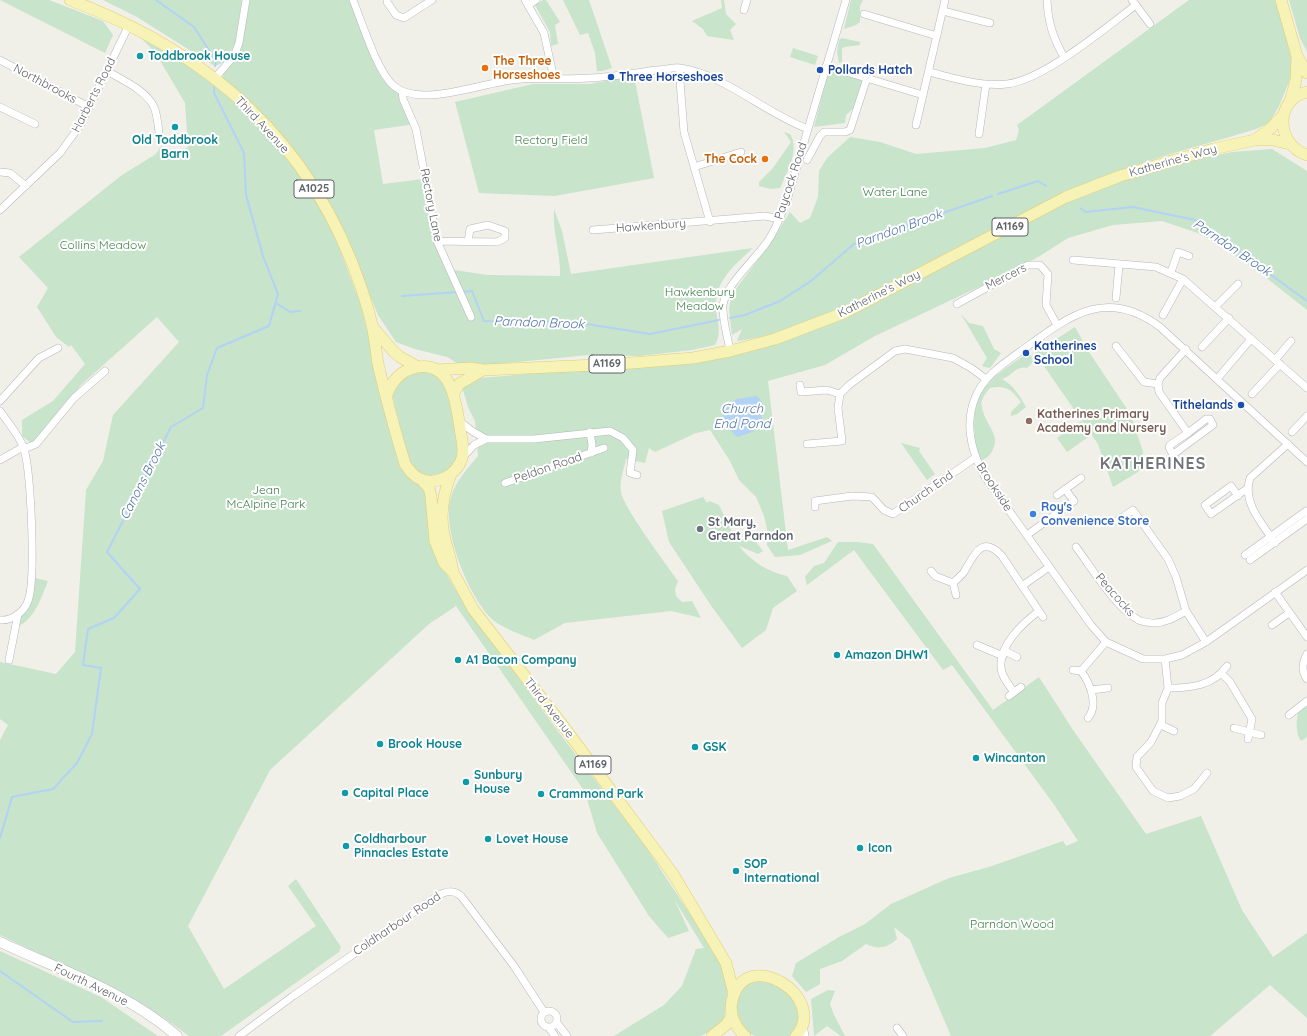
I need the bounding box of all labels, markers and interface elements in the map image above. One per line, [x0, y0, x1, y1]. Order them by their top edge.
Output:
place label: Toddbrook House [148, 49, 250, 63]
marker: Toddbrook House [135, 51, 145, 61]
place label: The Three Horseshoes [493, 54, 560, 82]
street label: Harberts Road [69, 55, 119, 135]
street label: Northbrooks [11, 61, 79, 107]
marker: The Three Horseshoes [480, 63, 490, 73]
place label: Pollards Hatch [828, 63, 913, 77]
marker: Pollards Hatch [815, 65, 825, 75]
place label: Three Horseshoes [619, 70, 723, 84]
marker: Three Horseshoes [606, 72, 616, 82]
street label: Third Avenue [232, 94, 292, 156]
marker: Old Toddbrook Barn [170, 122, 180, 132]
place label: Old Toddbrook Barn [132, 133, 218, 161]
park label: Rectory Field [515, 133, 587, 147]
street label: Paycock Road [772, 141, 810, 221]
street label: Katherine's Way [1127, 142, 1219, 180]
place label: The Cock [704, 152, 757, 166]
marker: The Cock [760, 154, 770, 164]
street label: Rectory Lane [417, 167, 445, 243]
road number: A1025 [294, 180, 334, 198]
park label: Water Lane [863, 185, 927, 199]
water label: Parndon Brook [854, 206, 944, 252]
street label: Hawkenbury [615, 216, 687, 236]
water label: Parndon Brook [1190, 216, 1274, 280]
road number: A1169 [992, 218, 1028, 236]
park label: Collins Meadow [60, 238, 146, 252]
street label: Mercers [983, 261, 1029, 293]
street label: Katherine's Way [835, 267, 923, 321]
park label: Hawkenbury Meadow [665, 285, 735, 313]
water label: Parndon Brook [493, 314, 585, 332]
place label: Katherines School [1034, 339, 1096, 367]
marker: Katherines School [1021, 348, 1031, 358]
road number: A1169 [589, 355, 625, 373]
place label: Tithelands [1172, 398, 1233, 412]
marker: Tithelands [1236, 400, 1246, 410]
water label: Church End Pond [713, 401, 771, 432]
place label: Katherines Primary Academy and Nursery [1037, 407, 1166, 435]
marker: Katherines Primary Academy and Nursery [1024, 416, 1034, 426]
water label: Canons Brook [117, 440, 169, 522]
street label: Peldon Road [512, 450, 584, 486]
district label: KATHERINES [1100, 454, 1206, 474]
street label: Brookside [973, 460, 1015, 514]
street label: Church End [896, 468, 956, 516]
park label: Jean McAlpine Park [227, 483, 305, 511]
place label: Roy's Convenience Store [1041, 500, 1149, 528]
marker: Roy's Convenience Store [1028, 509, 1038, 519]
place label: St Mary, Great Parndon [708, 515, 793, 543]
marker: St Mary, Great Parndon [695, 524, 705, 534]
street label: Peacocks [1092, 570, 1138, 620]
place label: Amazon DHW1 [845, 648, 928, 662]
marker: Amazon DHW1 [832, 650, 842, 660]
place label: A1 Bacon Company [466, 653, 577, 667]
marker: A1 Bacon Company [453, 655, 463, 665]
street label: Third Avenue [521, 675, 577, 741]
place label: Brook House [388, 737, 462, 751]
marker: Brook House [375, 739, 385, 749]
place label: GSK [703, 740, 726, 754]
marker: GSK [690, 742, 700, 752]
place label: Wincanton [984, 751, 1046, 765]
marker: Wincanton [971, 753, 981, 763]
road number: A1169 [575, 756, 611, 774]
place label: Sunbury House [474, 768, 522, 796]
marker: Sunbury House [461, 777, 471, 787]
place label: Capital Place [353, 786, 429, 800]
place label: Crammond Park [549, 787, 644, 801]
marker: Capital Place [340, 788, 350, 798]
marker: Crammond Park [536, 789, 546, 799]
place label: Coldharbour Pinnacles Estate [354, 832, 449, 860]
place label: Lovet House [496, 832, 568, 846]
marker: Lovet House [483, 834, 493, 844]
marker: Coldharbour Pinnacles Estate [341, 841, 351, 851]
place label: Icon [868, 841, 892, 855]
marker: Icon [855, 843, 865, 853]
place label: SOP International [744, 857, 819, 885]
marker: SOP International [731, 866, 741, 876]
street label: Coldharbour Road [350, 889, 444, 959]
park label: Parndon Wood [970, 917, 1054, 931]
street label: Fourth Avenue [52, 961, 130, 1009]

